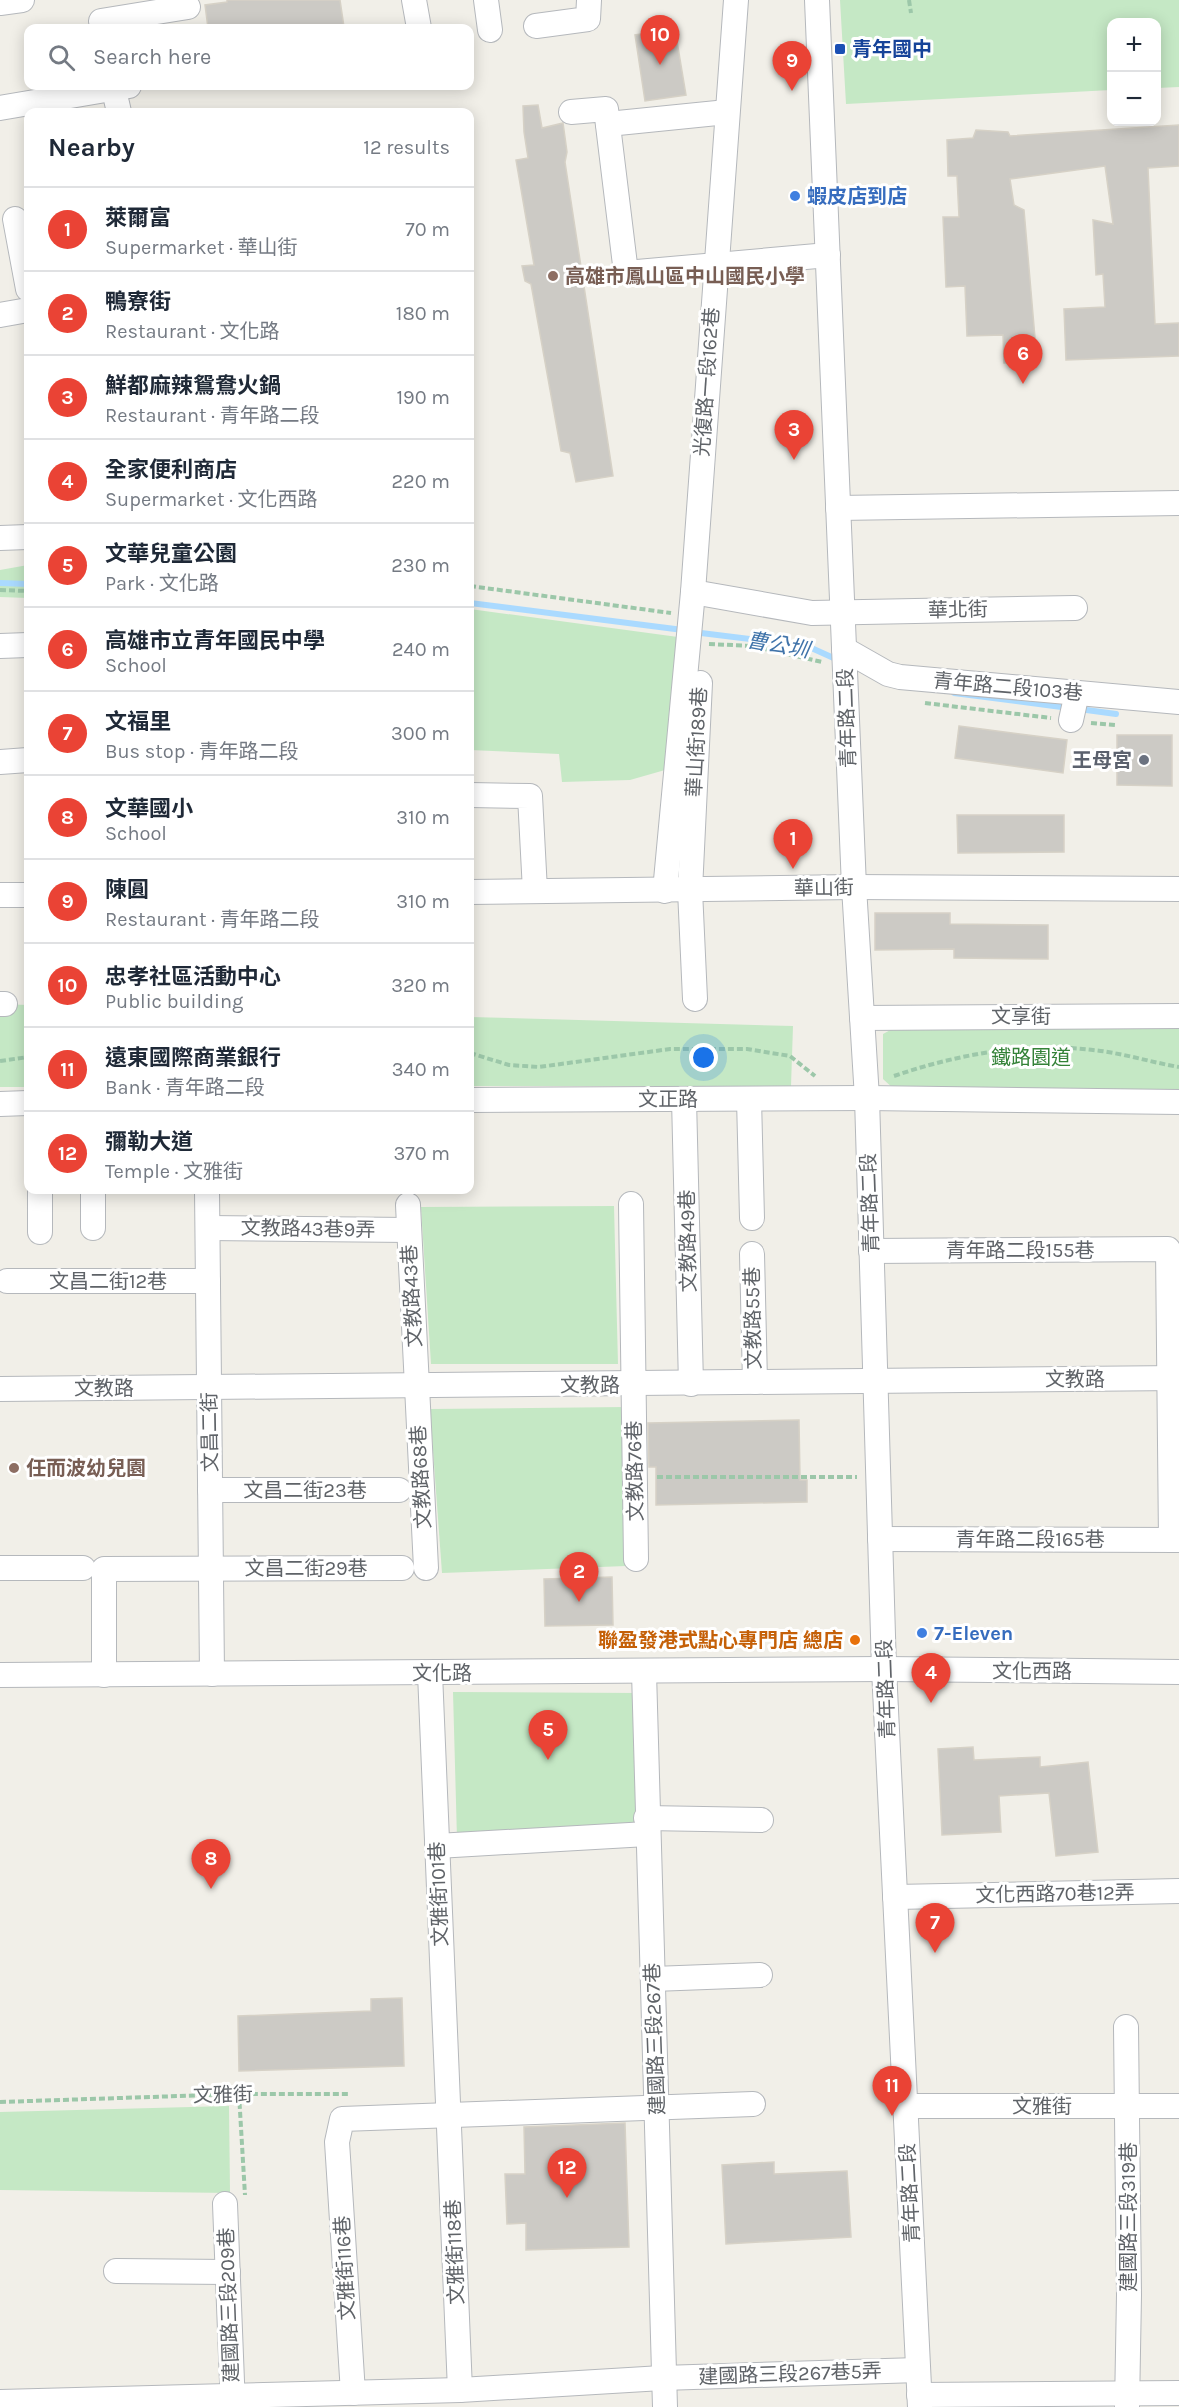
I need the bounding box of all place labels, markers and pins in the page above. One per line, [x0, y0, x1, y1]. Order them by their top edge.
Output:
pin: 10 [640, 16, 680, 65]
place label: 青年國中 [852, 38, 932, 61]
pin: 9 [772, 42, 812, 91]
marker: 青年國中 [833, 42, 847, 56]
place label: 蝦皮店到店 [807, 185, 907, 208]
marker: 蝦皮店到店 [788, 189, 802, 203]
place label: 高雄市鳳山區中山國民小學 [565, 265, 805, 288]
marker: 高雄市鳳山區中山國民小學 [546, 269, 560, 283]
pin: 6 [1004, 334, 1042, 384]
pin: 3 [774, 410, 814, 460]
place label: 王母宮 [1072, 749, 1132, 772]
marker: 王母宮 [1137, 753, 1151, 767]
pin: 1 [774, 820, 812, 869]
place label: 任而波幼兒園 [26, 1457, 146, 1480]
marker: 任而波幼兒園 [7, 1461, 21, 1475]
pin: 2 [560, 1552, 598, 1602]
place label: 7-Eleven [934, 1622, 1013, 1645]
marker: 7-Eleven [915, 1626, 929, 1640]
place label: 聯盈發港式點心專門店 總店 [598, 1629, 843, 1652]
marker: 聯盈發港式點心專門店 總店 [848, 1633, 862, 1647]
pin: 4 [912, 1654, 950, 1703]
pin: 5 [528, 1710, 568, 1760]
pin: 8 [192, 1840, 230, 1889]
pin: 7 [916, 1904, 954, 1953]
pin: 11 [872, 2066, 912, 2116]
pin: 12 [548, 2148, 586, 2198]

